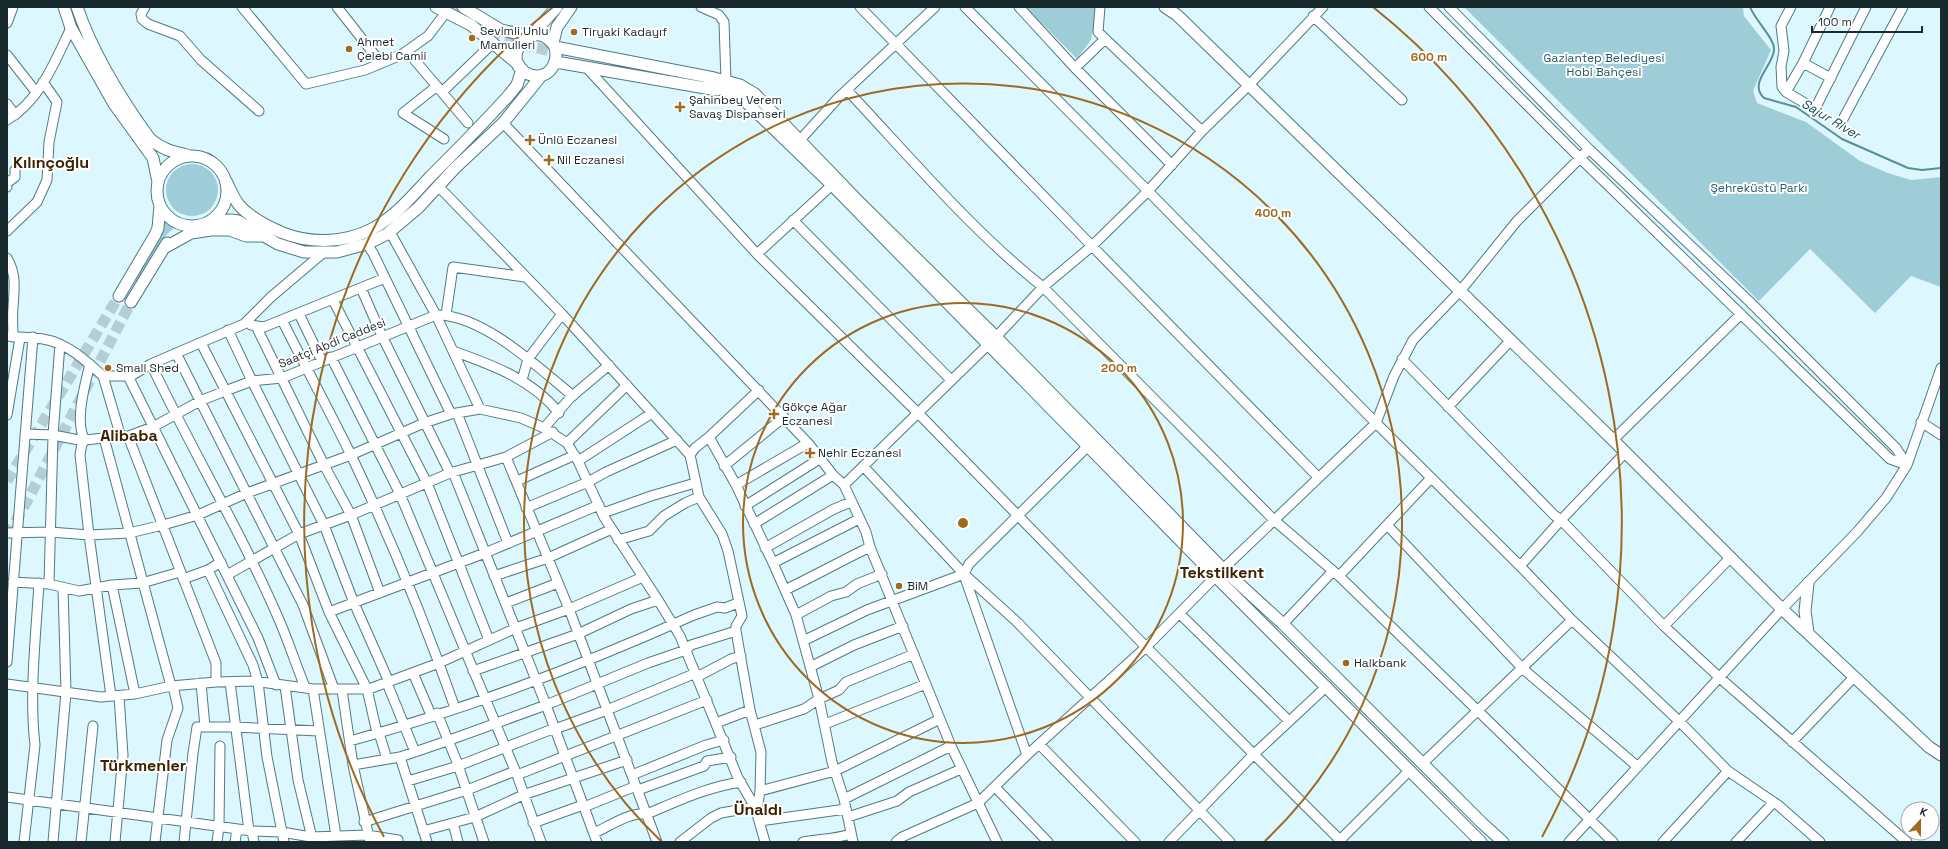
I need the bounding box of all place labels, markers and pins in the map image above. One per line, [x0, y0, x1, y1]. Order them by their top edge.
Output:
place label: Sevimli Unlu Mamulleri [480, 23, 549, 53]
place label: Tiryaki Kadayıf [582, 24, 667, 40]
marker: Tiryaki Kadayıf [569, 27, 579, 37]
marker: Sevimli Unlu Mamulleri [467, 33, 477, 43]
place label: Ahmet Çelebi Camii [357, 34, 426, 64]
marker: Ahmet Çelebi Camii [344, 44, 354, 54]
place label: Şahinbey Verem Savaş Dispanseri [689, 92, 786, 122]
marker: Şahinbey Verem Savaş Dispanseri [674, 101, 686, 113]
place label: Ünlü Eczanesi [538, 132, 617, 148]
marker: Ünlü Eczanesi [525, 135, 535, 145]
place label: Nil Eczanesi [557, 152, 625, 168]
marker: Nil Eczanesi [544, 155, 554, 165]
place label: Small Shed [116, 360, 179, 376]
marker: Small Shed [103, 363, 113, 373]
place label: Gökçe Ağar Eczanesi [782, 399, 848, 429]
marker: Gökçe Ağar Eczanesi [769, 409, 779, 419]
place label: Nehir Eczanesi [818, 445, 902, 461]
marker: Nehir Eczanesi [805, 448, 815, 458]
centre of rings [956, 516, 970, 530]
place label: BiM [907, 578, 928, 594]
marker: BiM [894, 581, 904, 591]
place label: Halkbank [1354, 655, 1407, 671]
marker: Halkbank [1341, 658, 1351, 668]

